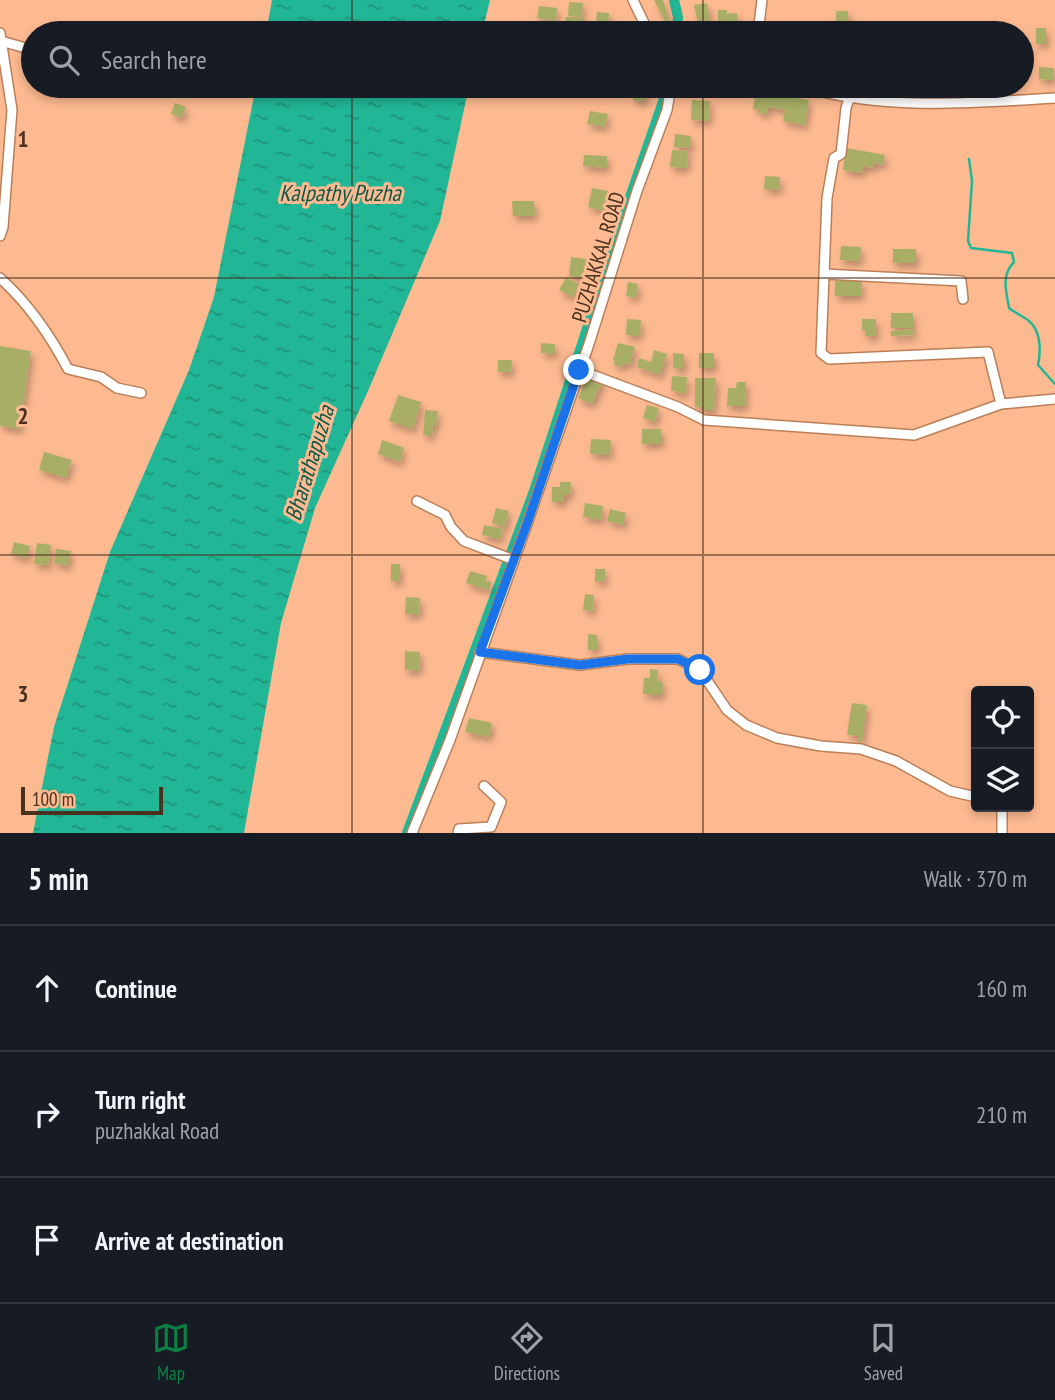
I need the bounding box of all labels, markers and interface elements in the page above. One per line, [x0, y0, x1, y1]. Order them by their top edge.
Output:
search box [21, 21, 1034, 98]
icon: search [45, 41, 83, 79]
text: Search here [101, 43, 207, 76]
text: 1 [18, 124, 29, 153]
water label: Kalpathy Puzha [279, 178, 402, 207]
street label: PUZHAKKAL ROAD [565, 189, 631, 325]
route end [563, 354, 594, 385]
water label: Bharathapuzha [278, 400, 341, 524]
text: 2 [18, 401, 29, 430]
route start [684, 654, 715, 685]
text: 3 [18, 679, 29, 708]
map controls [971, 686, 1034, 812]
button: locate [971, 686, 1034, 749]
button: layers [971, 749, 1034, 812]
scale bar [21, 784, 163, 816]
text: 100 m [32, 787, 74, 811]
text: 5 min [28, 859, 89, 898]
text: Walk · 370 m [924, 864, 1027, 893]
icon: ahead [28, 969, 66, 1007]
text: Continue [95, 972, 177, 1005]
text: 160 m [976, 974, 1027, 1003]
text: Turn right [95, 1083, 186, 1116]
icon: right [28, 1095, 66, 1133]
text: 210 m [976, 1100, 1027, 1129]
text: puzhakkal Road [95, 1116, 219, 1145]
icon: arrive [28, 1221, 66, 1259]
text: Arrive at destination [95, 1224, 284, 1257]
tab: Map [152, 1319, 190, 1385]
tab: Directions [494, 1319, 560, 1385]
tab: Saved [864, 1319, 903, 1385]

